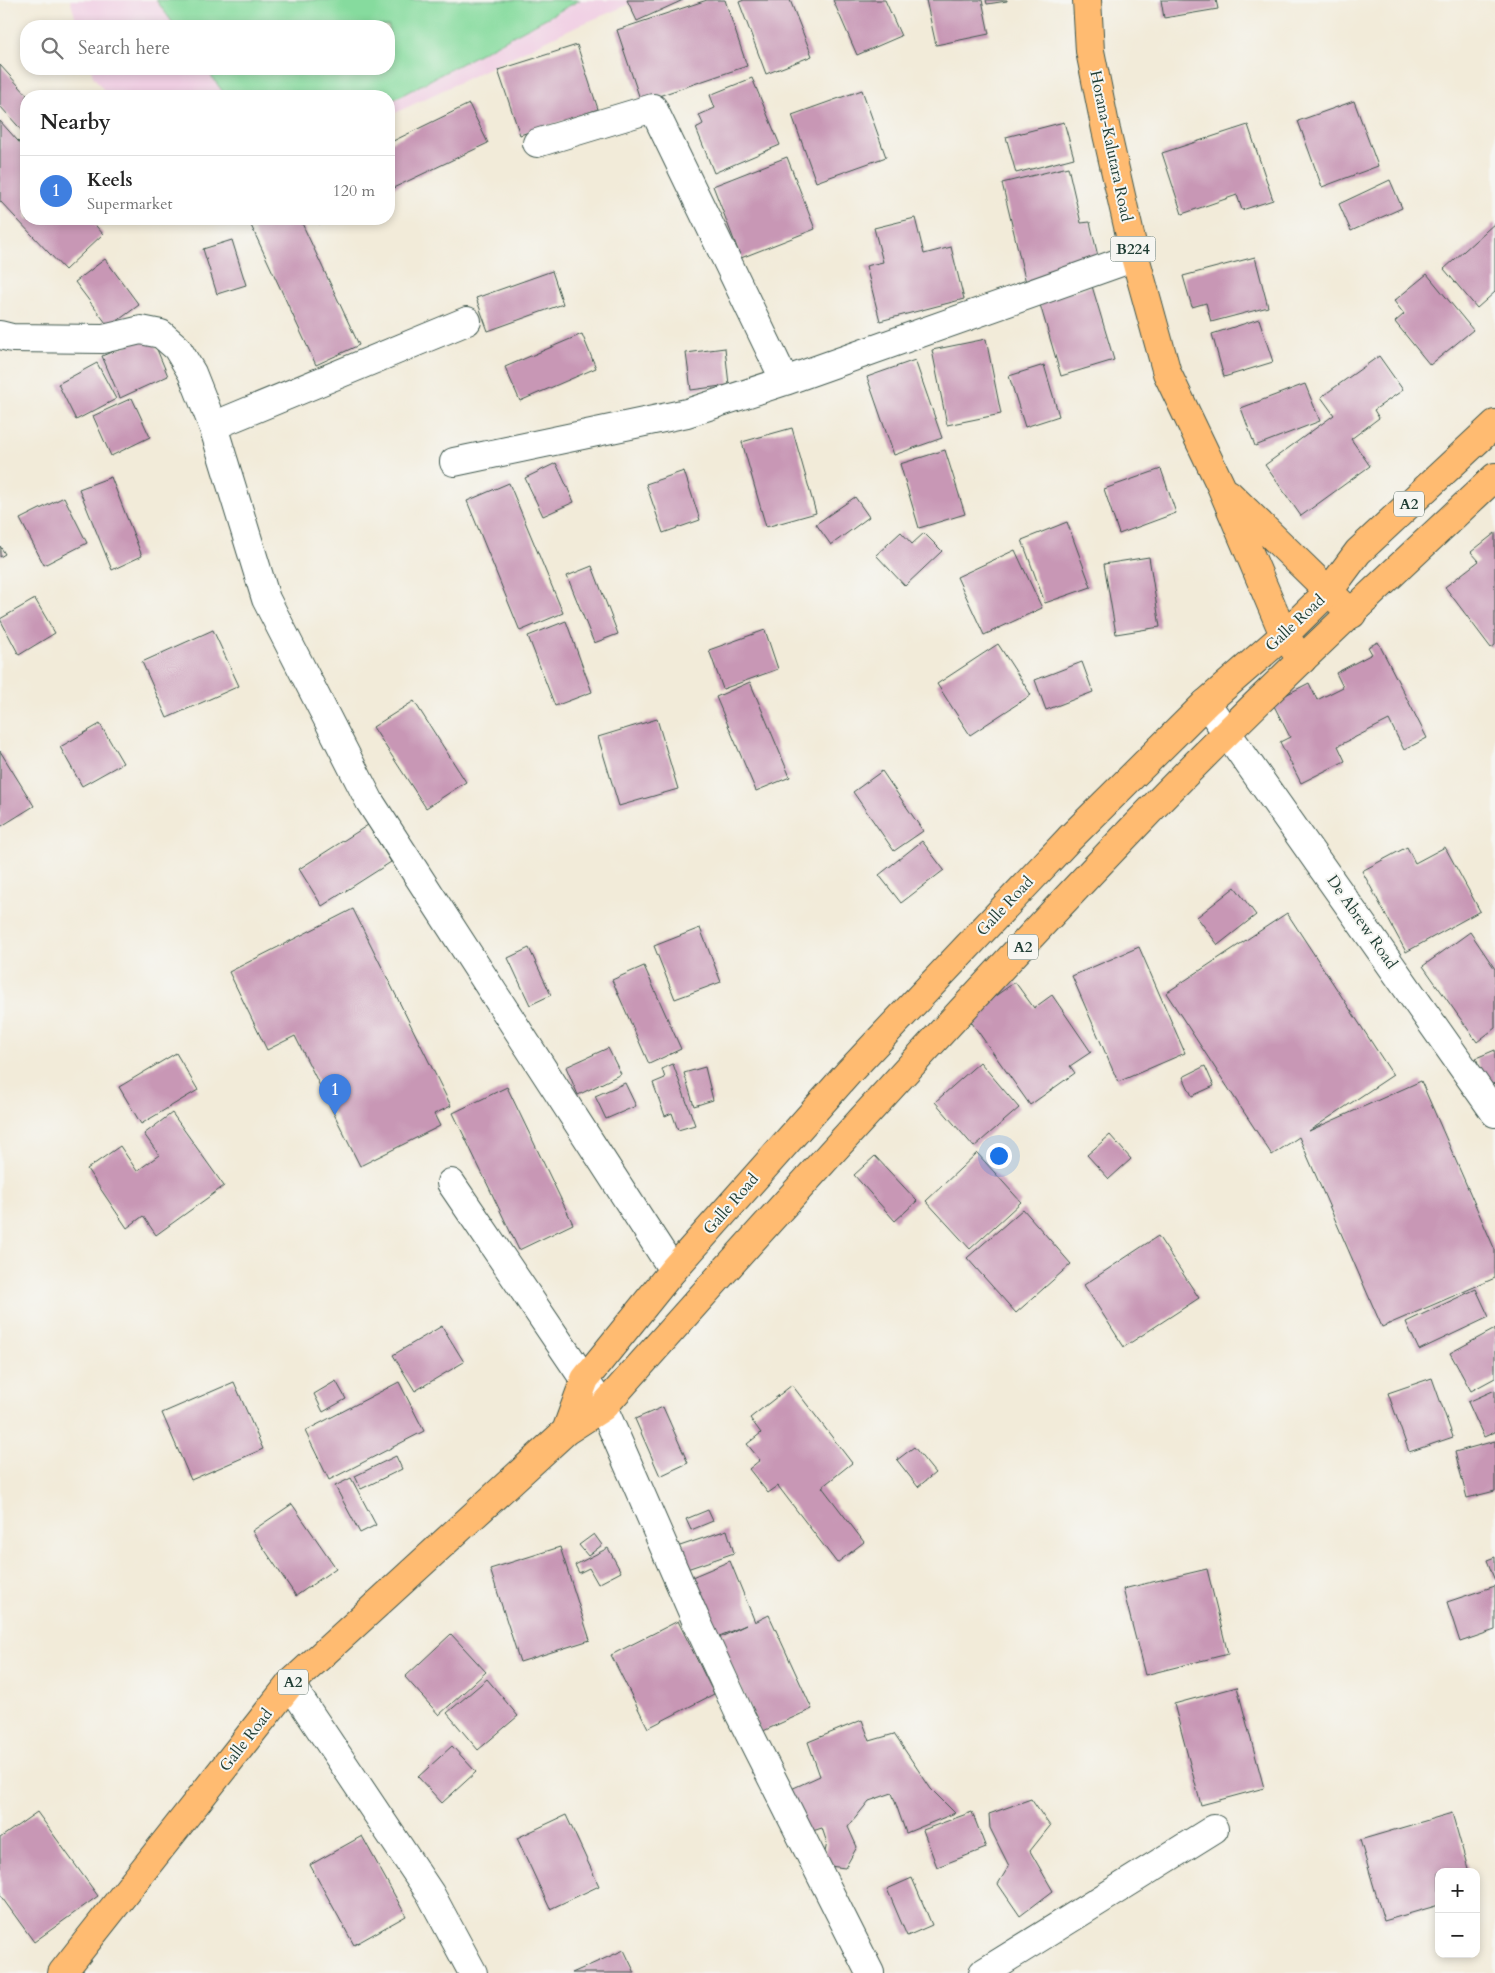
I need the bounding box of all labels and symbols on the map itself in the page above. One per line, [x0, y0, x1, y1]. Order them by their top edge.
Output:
street label: Horana-Kalutara Road [1084, 69, 1138, 224]
road number: B224 [1110, 236, 1156, 262]
road number: A2 [1394, 492, 1424, 516]
street label: Galle Road [1260, 589, 1330, 656]
street label: Galle Road [972, 871, 1039, 941]
street label: De Abrew Road [1321, 871, 1403, 974]
road number: A2 [1008, 934, 1038, 960]
pin: 1 [319, 1074, 351, 1115]
your location [986, 1143, 1012, 1169]
street label: Galle Road [698, 1168, 764, 1239]
road number: A2 [278, 1670, 308, 1694]
street label: Galle Road [214, 1704, 278, 1776]

